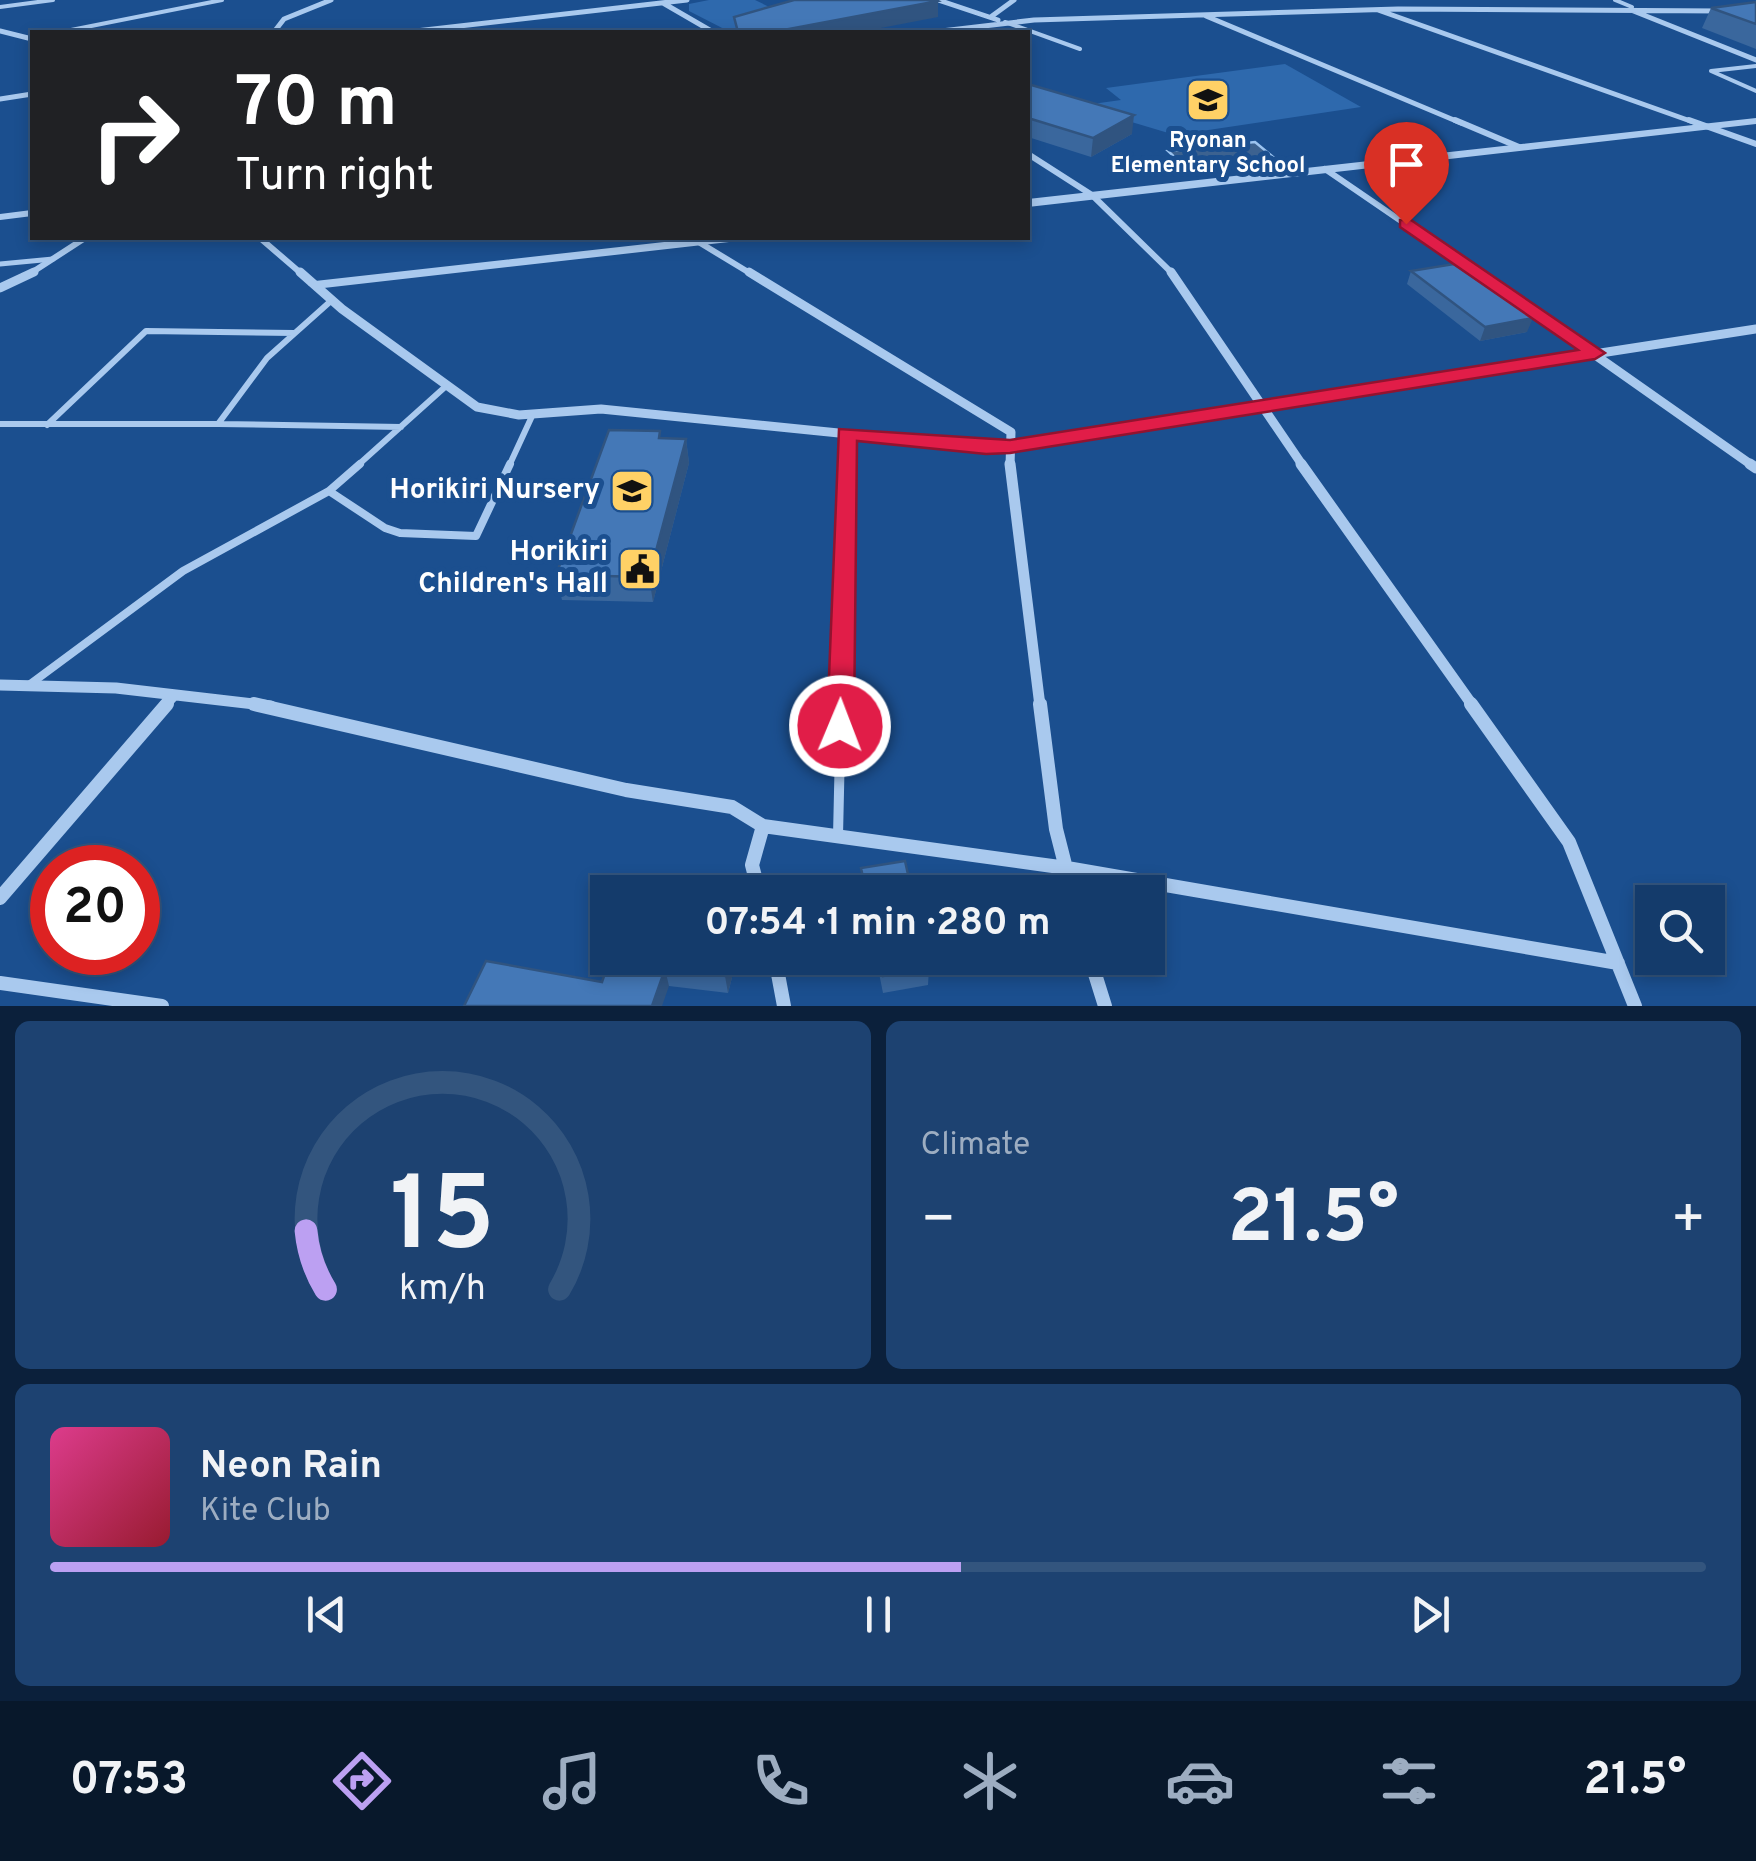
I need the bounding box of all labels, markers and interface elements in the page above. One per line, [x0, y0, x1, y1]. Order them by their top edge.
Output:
text: 70 m [235, 62, 398, 151]
icon: right [70, 70, 200, 200]
school or university icon: Ryonan Elementary School [1185, 77, 1231, 123]
pin [1364, 122, 1449, 225]
place label: Ryonan Elementary School [1111, 128, 1305, 180]
icon: arrive [1379, 137, 1434, 192]
text: Turn right [235, 149, 434, 206]
school or university icon: Horikiri Nursery [609, 468, 655, 514]
place label: Horikiri Nursery [390, 473, 600, 509]
place label: Horikiri Children's Hall [418, 535, 608, 603]
public building icon: Horikiri Children's Hall [617, 546, 663, 592]
position arrow [788, 674, 892, 778]
speed limit sign: 20 [30, 845, 160, 975]
map controls [1635, 885, 1725, 975]
button: search [1635, 885, 1725, 975]
text: 07:54 · 1 min · 280 m [705, 900, 1050, 949]
text: Climate [921, 1126, 1030, 1166]
text: 15 [390, 1155, 495, 1287]
text: 21.5° [1228, 1174, 1399, 1269]
text: − [921, 1187, 956, 1257]
text: + [1671, 1187, 1706, 1257]
text: km/h [399, 1267, 486, 1313]
text: Neon Rain [200, 1443, 382, 1492]
text: Kite Club [200, 1492, 331, 1532]
icon: previous [299, 1587, 354, 1642]
icon: pause [851, 1587, 906, 1642]
icon: next [1403, 1587, 1458, 1642]
icon: directions [327, 1746, 397, 1816]
icon: music [537, 1746, 607, 1816]
icon: phone [746, 1746, 816, 1816]
icon: climate [955, 1746, 1025, 1816]
icon: car [1165, 1746, 1235, 1816]
icon: filters [1374, 1746, 1444, 1816]
text: 07:53 [70, 1753, 188, 1810]
text: 21.5° [1583, 1753, 1686, 1810]

